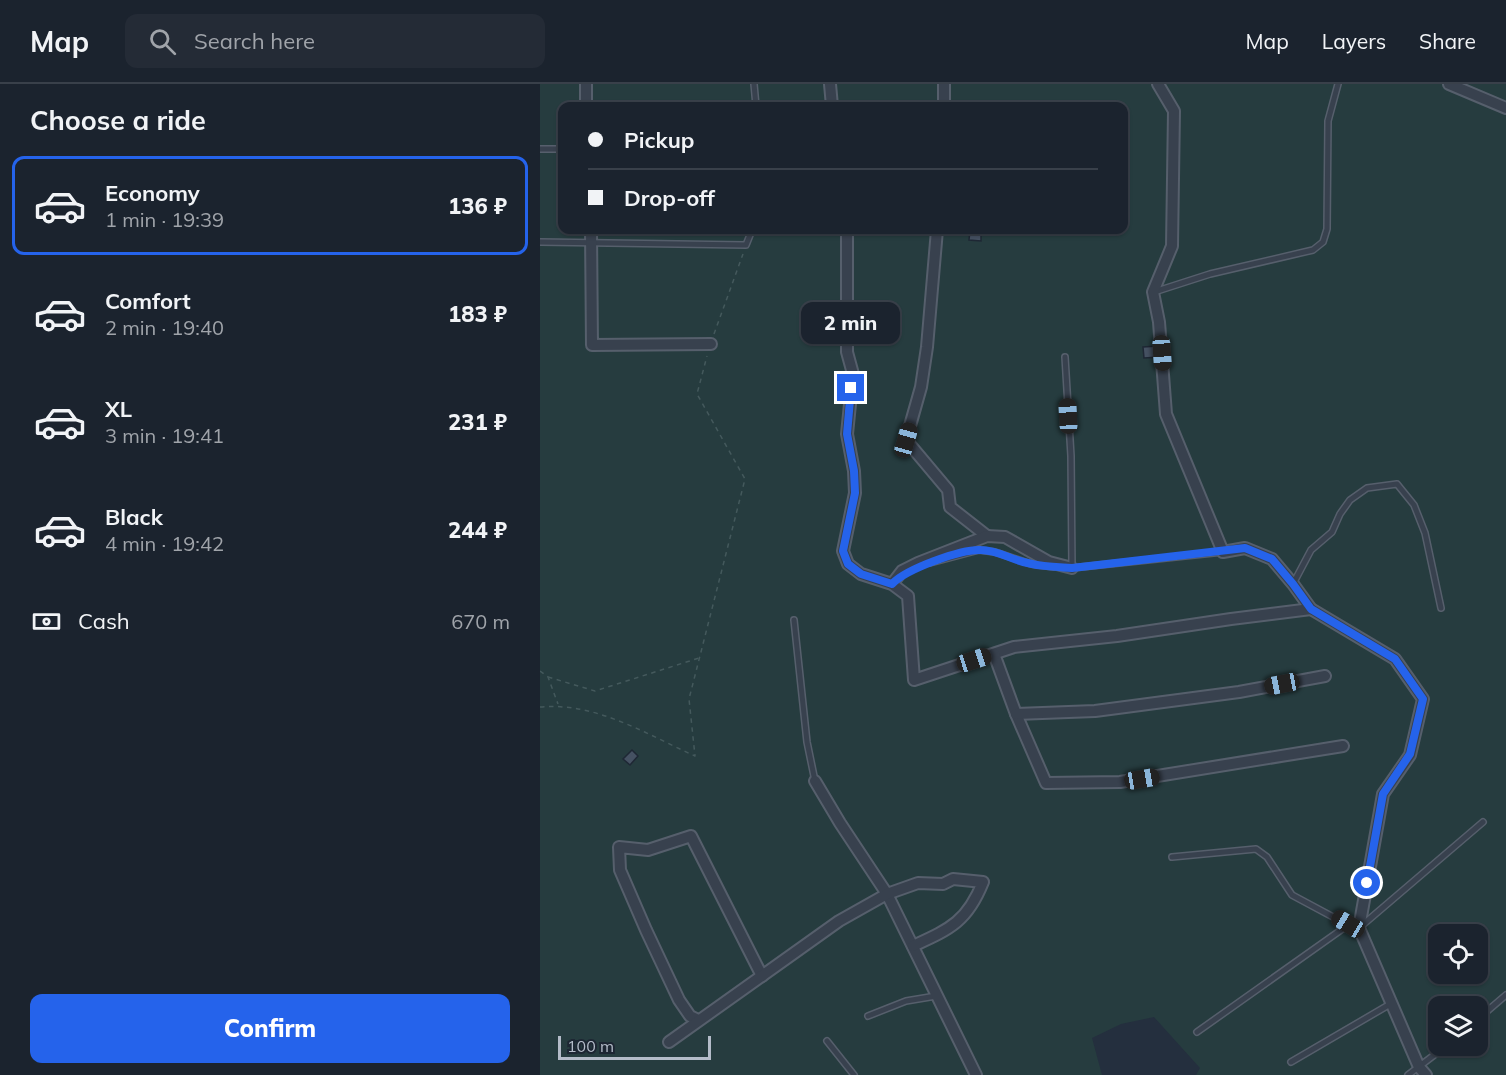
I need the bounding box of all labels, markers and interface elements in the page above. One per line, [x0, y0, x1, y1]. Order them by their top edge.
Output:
search box [125, 14, 545, 68]
text: Map [30, 24, 89, 59]
icon: search [146, 25, 179, 58]
text: Search here [194, 27, 315, 55]
text: Map [1246, 28, 1289, 54]
text: Layers [1322, 28, 1386, 54]
text: Share [1419, 28, 1476, 54]
text: Choose a ride [30, 103, 206, 137]
text: Pickup [624, 126, 694, 154]
icon: car [33, 179, 87, 233]
text: Economy [105, 179, 200, 207]
text: Drop-off [624, 184, 715, 212]
text: 136 ₽ [448, 192, 507, 220]
text: 1 min · 19:39 [105, 207, 224, 232]
icon: car [33, 287, 87, 341]
text: Comfort [105, 287, 191, 315]
text: 183 ₽ [448, 300, 507, 328]
callout: 2 min [802, 301, 900, 343]
text: 2 min [824, 310, 877, 335]
text: 2 min · 19:40 [105, 315, 224, 340]
car [1152, 334, 1172, 372]
route end [837, 374, 864, 401]
icon: car [33, 395, 87, 449]
text: XL [105, 395, 132, 423]
car [1058, 398, 1078, 434]
text: 231 ₽ [448, 408, 507, 436]
car [892, 420, 920, 460]
text: 3 min · 19:41 [105, 423, 224, 448]
icon: car [33, 503, 87, 557]
text: Black [105, 503, 163, 531]
text: 244 ₽ [448, 516, 507, 544]
text: 4 min · 19:42 [105, 531, 224, 556]
icon: cash [30, 605, 63, 638]
text: Cash [78, 607, 130, 635]
text: 670 m [451, 609, 510, 634]
car [954, 646, 994, 674]
car [1263, 672, 1301, 696]
car [1123, 767, 1161, 791]
route start [1353, 869, 1380, 896]
car [1328, 907, 1368, 941]
map controls [1428, 924, 1488, 1056]
button: locate [1428, 924, 1488, 984]
button: Confirm [30, 994, 510, 1063]
button: layers [1428, 996, 1488, 1056]
scale bar [558, 1033, 711, 1060]
text: 100 m [567, 1036, 614, 1056]

